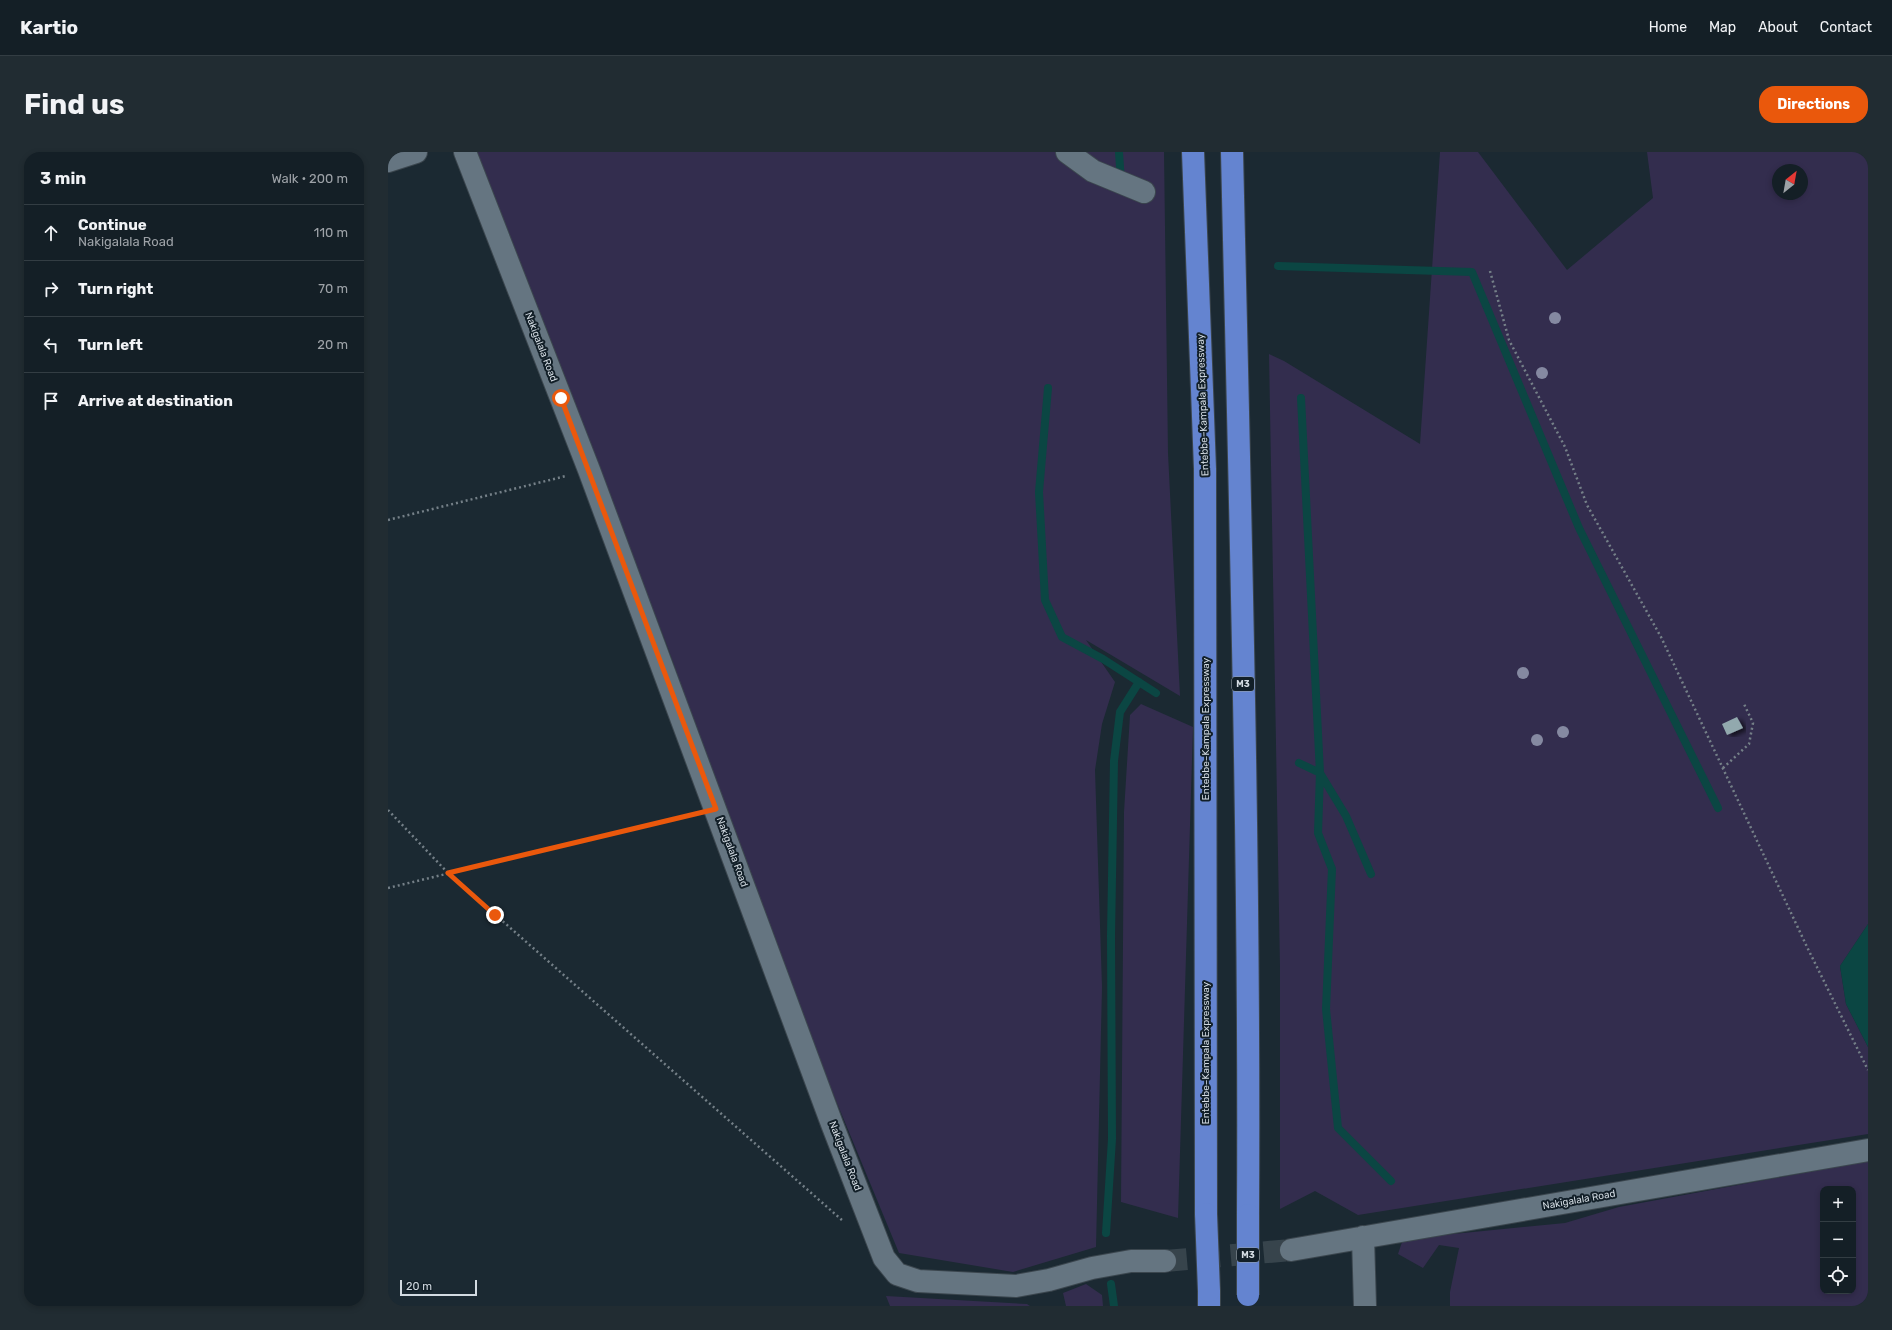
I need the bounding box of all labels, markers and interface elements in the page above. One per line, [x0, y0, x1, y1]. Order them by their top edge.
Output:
text: Kartio [20, 16, 78, 39]
text: Home [1649, 19, 1687, 36]
text: Map [1709, 19, 1736, 36]
text: About [1758, 19, 1798, 36]
text: Contact [1820, 19, 1872, 36]
button: Directions [1759, 86, 1868, 123]
text: Find us [24, 88, 124, 121]
north arrow [1772, 164, 1808, 200]
text: 3 min [40, 168, 86, 188]
text: Walk · 200 m [271, 171, 348, 186]
text: Continue [78, 216, 147, 234]
icon: ahead [40, 222, 62, 244]
text: 110 m [314, 225, 348, 240]
text: Nakigalala Road [78, 234, 174, 249]
icon: right [40, 278, 62, 300]
text: Turn right [78, 280, 153, 298]
text: 70 m [318, 281, 348, 296]
street label: Nakigalala Road [522, 310, 560, 384]
street label: Entebbe–Kampala Expressway [1195, 333, 1211, 476]
icon: left [40, 334, 62, 356]
text: Turn left [78, 336, 143, 354]
text: 20 m [317, 337, 348, 352]
route start [552, 389, 570, 407]
icon: arrive [40, 390, 62, 412]
text: Arrive at destination [78, 392, 233, 410]
street label: Entebbe–Kampala Expressway [1200, 657, 1212, 800]
road number: M3 [1232, 677, 1254, 691]
street label: Nakigalala Road [714, 815, 750, 889]
route end [486, 906, 504, 924]
street label: Entebbe–Kampala Expressway [1200, 981, 1212, 1124]
street label: Nakigalala Road [826, 1119, 864, 1193]
map controls [1820, 1186, 1856, 1294]
button: + [1820, 1186, 1856, 1222]
street label: Nakigalala Road [1542, 1188, 1616, 1212]
button: − [1820, 1222, 1856, 1258]
road number: M3 [1237, 1248, 1259, 1262]
button: locate [1820, 1258, 1856, 1294]
scale bar [400, 1278, 477, 1297]
text: 20 m [406, 1280, 432, 1293]

